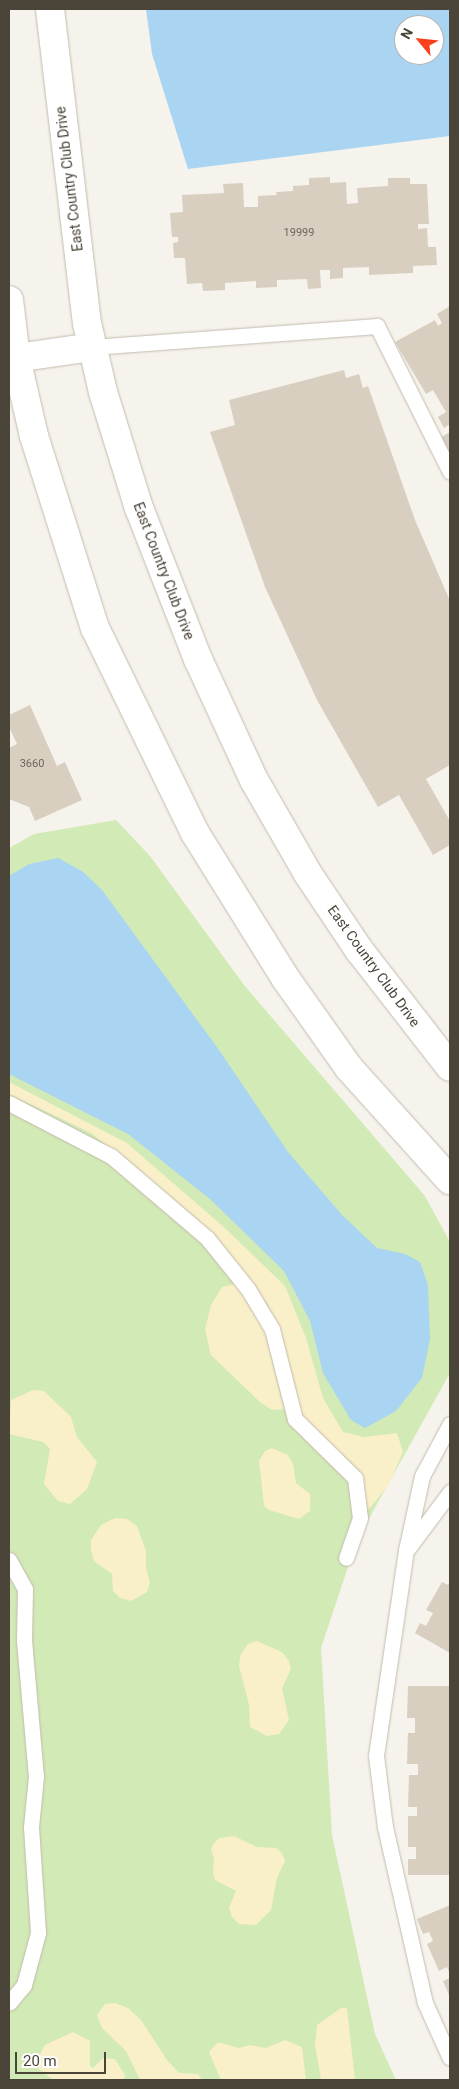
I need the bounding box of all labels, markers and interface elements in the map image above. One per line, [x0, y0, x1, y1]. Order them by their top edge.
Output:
north arrow [394, 15, 444, 65]
text: N [397, 25, 416, 42]
street label: East Country Club Drive [52, 106, 86, 252]
house number: 19999 [284, 226, 314, 240]
street label: East Country Club Drive [130, 500, 198, 642]
house number: 3660 [20, 757, 44, 771]
street label: East Country Club Drive [324, 902, 424, 1030]
scale bar [18, 2042, 109, 2074]
text: 20 m [23, 2052, 57, 2070]

